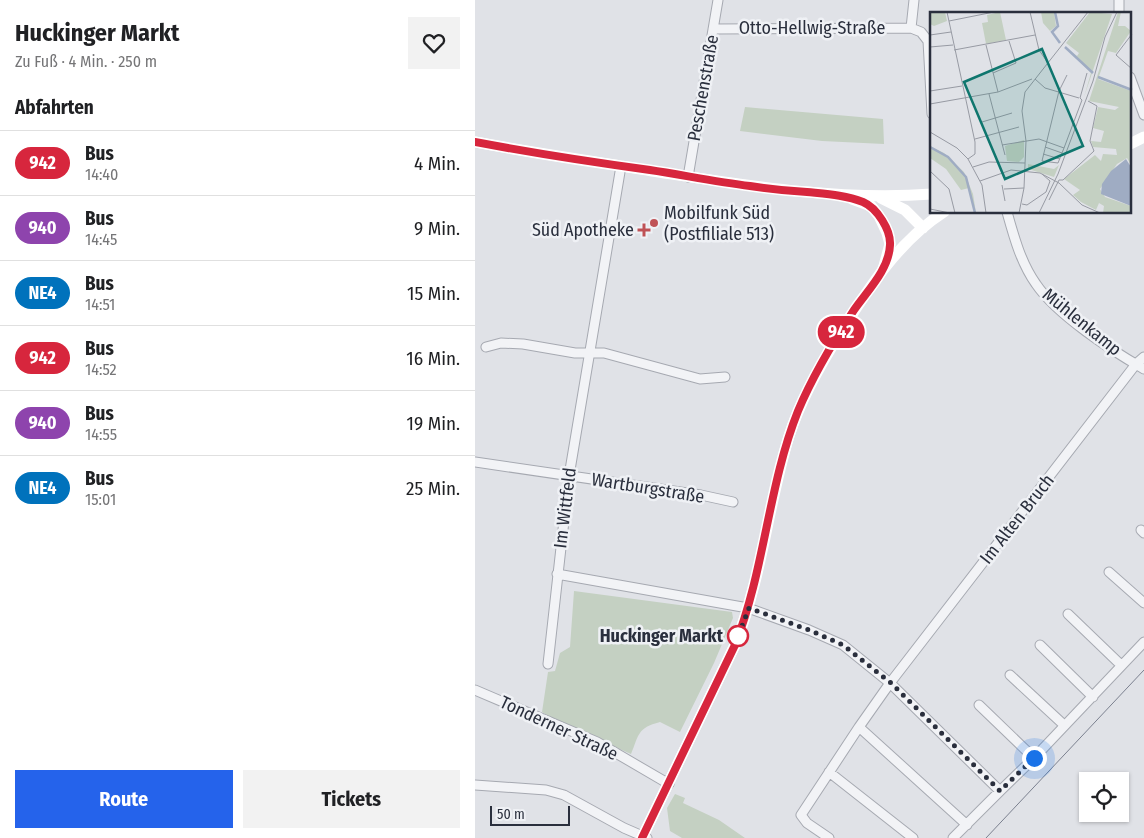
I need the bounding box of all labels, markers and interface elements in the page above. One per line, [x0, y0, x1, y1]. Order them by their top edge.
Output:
inset map [930, 12, 1131, 214]
button: heart [408, 17, 460, 69]
street label: Otto-Hellwig-Straße [739, 17, 885, 39]
text: Huckinger Markt [15, 19, 179, 47]
street label: Peschenstraße [683, 33, 723, 143]
text: Zu Fuß · 4 Min. · 250 m [15, 52, 157, 71]
text: Abfahrten [15, 96, 94, 119]
text: Bus [85, 142, 114, 165]
text: 942 [29, 152, 56, 174]
text: 4 Min. [414, 152, 460, 175]
text: 14:40 [85, 165, 118, 184]
place label: Mobilfunk Süd (Postfiliale 513) [664, 202, 774, 245]
text: Bus [85, 207, 114, 230]
text: 940 [28, 217, 57, 239]
text: 9 Min. [414, 217, 460, 240]
marker: Mobilfunk Süd (Postfiliale 513) [648, 217, 660, 229]
place label: Süd Apotheke [532, 219, 634, 241]
marker: Süd Apotheke [638, 224, 650, 236]
text: 14:45 [85, 230, 117, 249]
text: Bus [85, 272, 114, 295]
text: NE4 [28, 282, 57, 304]
text: 15 Min. [407, 282, 460, 305]
street label: Mühlenkamp [1038, 284, 1126, 360]
text: 14:51 [85, 295, 115, 314]
line badge: 942 [812, 316, 870, 348]
text: 942 [828, 321, 854, 343]
text: Bus [85, 337, 114, 360]
text: 942 [29, 347, 56, 369]
text: 16 Min. [406, 347, 460, 370]
text: 14:52 [85, 360, 117, 379]
text: Bus [85, 402, 114, 425]
text: 940 [28, 412, 57, 434]
text: 19 Min. [407, 412, 460, 435]
text: 14:55 [85, 425, 117, 444]
street label: Im Wittfeld [549, 466, 581, 550]
text: Bus [85, 467, 114, 490]
street label: Wartburgstraße [590, 468, 706, 508]
street label: Im Alten Bruch [975, 470, 1059, 568]
text: NE4 [28, 477, 57, 499]
text: 25 Min. [406, 477, 460, 500]
text: 15:01 [85, 490, 116, 509]
place label: Huckinger Markt [600, 625, 724, 647]
marker: Huckinger Markt [727, 625, 749, 647]
street label: Tonderner Straße [496, 691, 622, 765]
your location [1022, 746, 1047, 771]
button: Route [15, 770, 233, 828]
button: Tickets [243, 770, 460, 828]
map controls [1079, 772, 1129, 822]
button: locate [1079, 772, 1129, 822]
scale bar [490, 803, 570, 826]
text: 50 m [497, 806, 525, 823]

